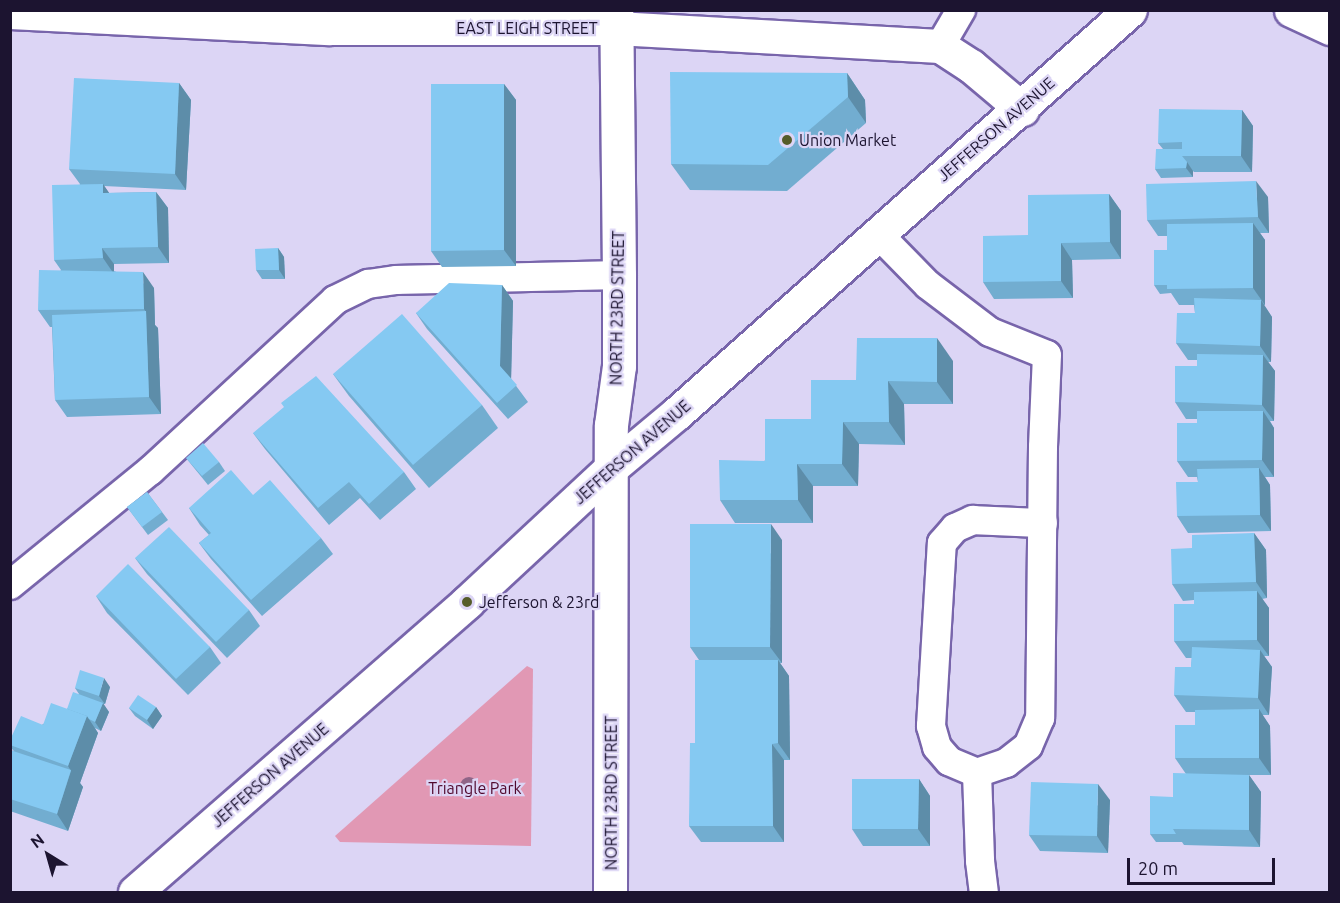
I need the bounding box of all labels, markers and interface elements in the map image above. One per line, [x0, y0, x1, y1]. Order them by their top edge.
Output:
street label: EAST LEIGH STREET [456, 18, 598, 38]
street label: JEFFERSON AVENUE [934, 73, 1058, 185]
place label: Union Market [799, 130, 896, 150]
marker: Union Market [780, 133, 794, 147]
street label: NORTH 23RD STREET [606, 231, 628, 385]
street label: JEFFERSON AVENUE [570, 396, 694, 508]
place label: Jefferson & 23rd [479, 592, 599, 612]
marker: Jefferson & 23rd [460, 595, 474, 609]
street label: NORTH 23RD STREET [601, 716, 621, 870]
street label: JEFFERSON AVENUE [208, 719, 332, 831]
park label: Triangle Park [428, 778, 522, 798]
north arrow [18, 825, 78, 885]
text: N [27, 830, 47, 851]
scale bar [1130, 846, 1278, 884]
text: 20 m [1138, 858, 1178, 878]

